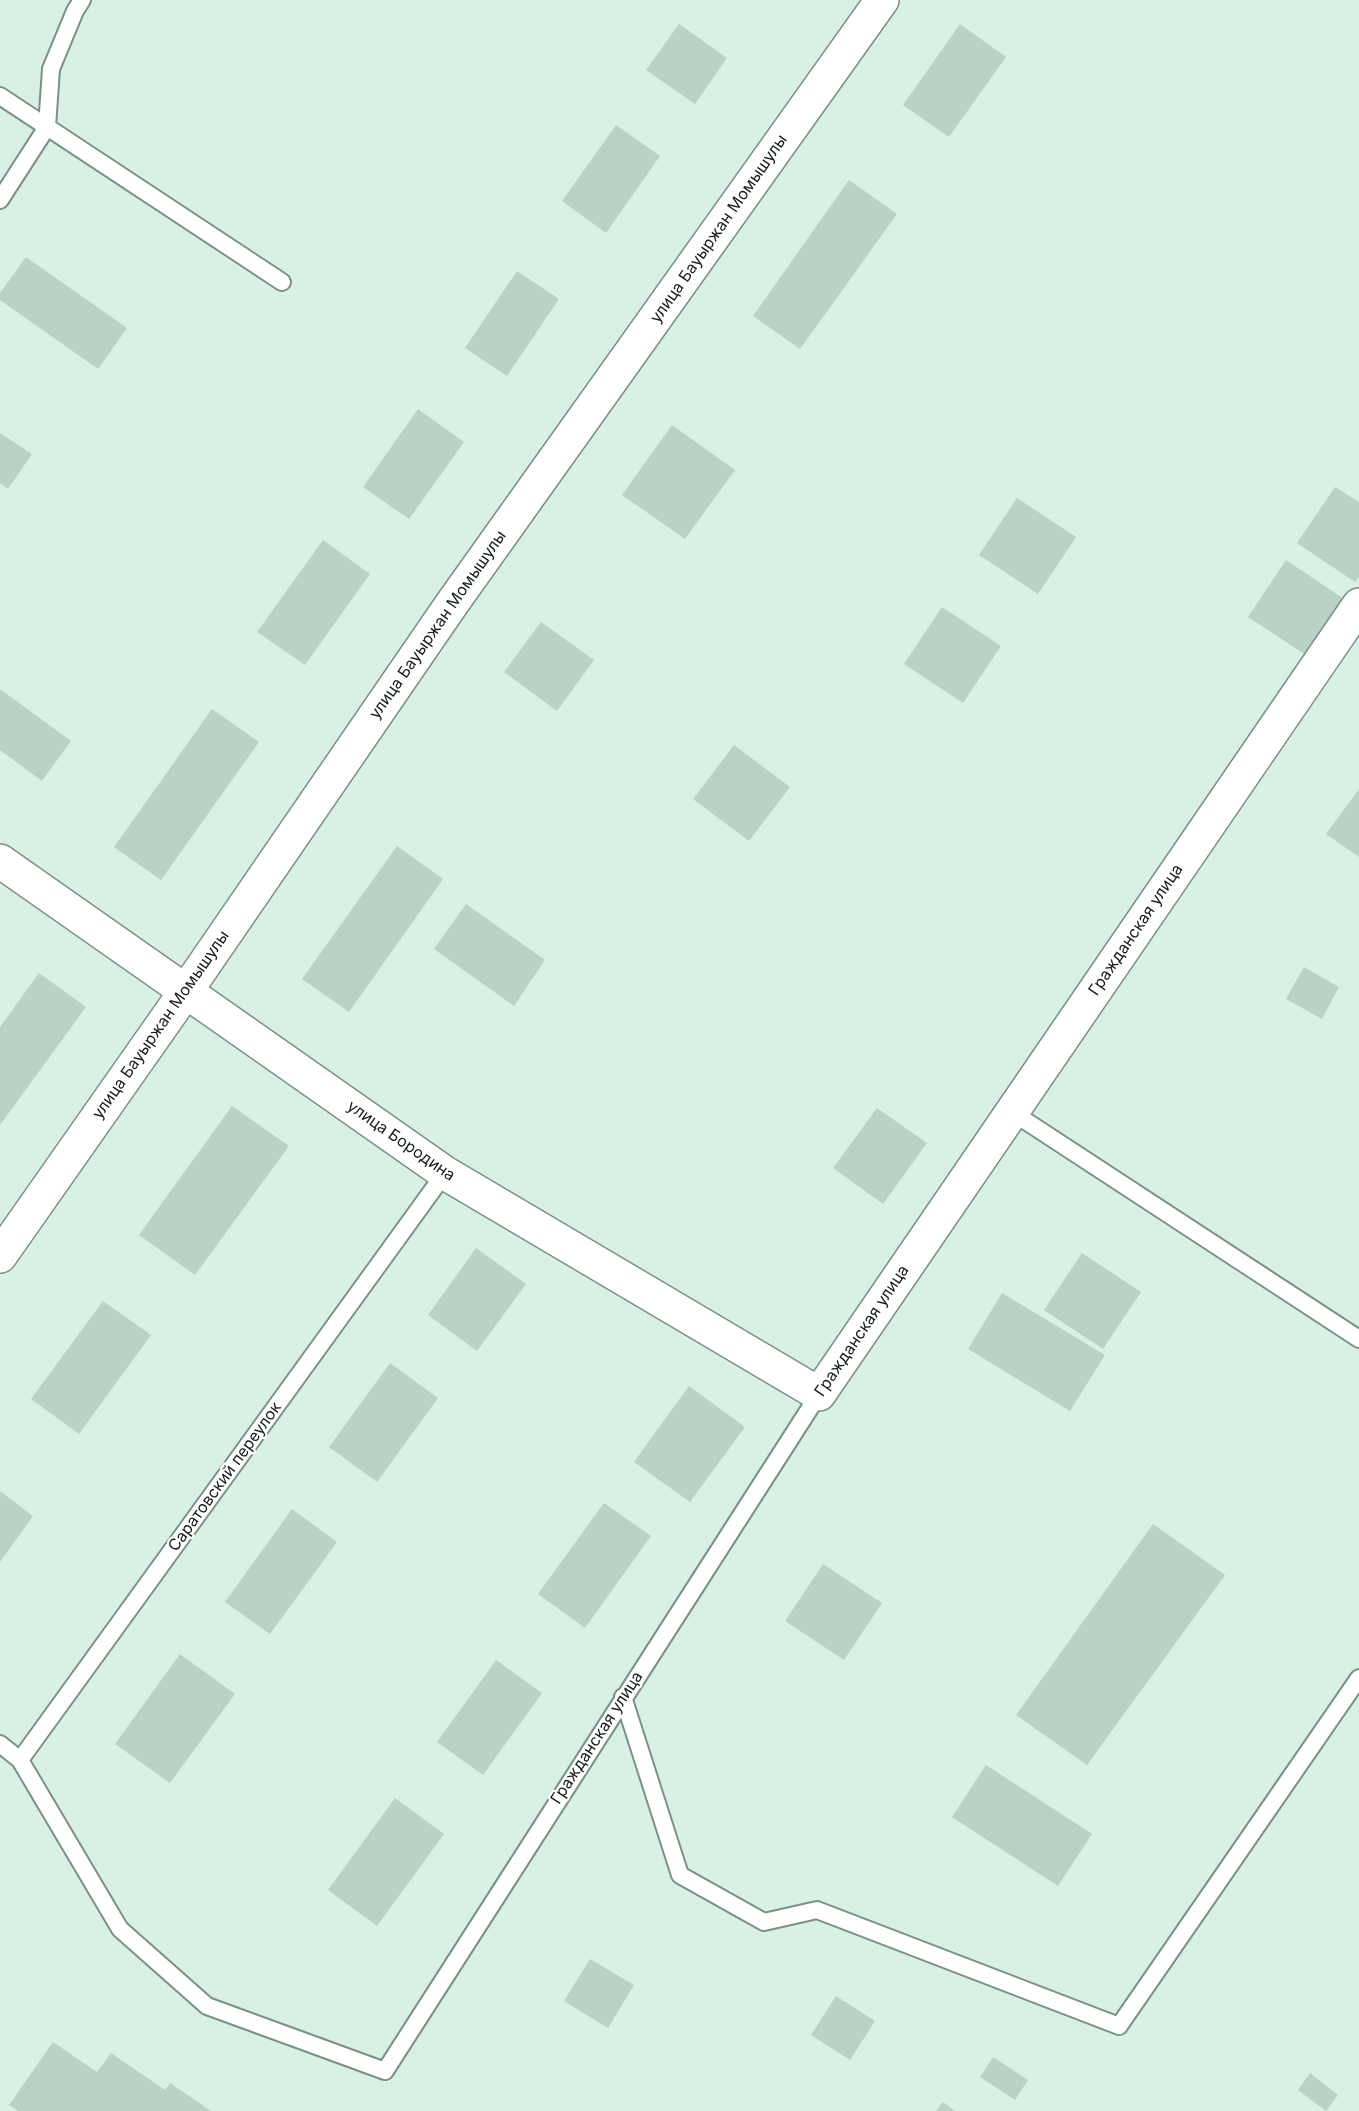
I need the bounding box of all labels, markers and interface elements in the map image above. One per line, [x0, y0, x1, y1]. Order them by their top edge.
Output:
street label: улица Бауыржан Момышулы [646, 131, 792, 327]
street label: улица Бауыржан Момышулы [365, 527, 511, 723]
street label: Гражданская улица [1085, 861, 1187, 999]
street label: улица Бауыржан Момышулы [88, 927, 234, 1123]
street label: улица Бородина [343, 1097, 459, 1185]
street label: Гражданская улица [811, 1262, 913, 1400]
street label: Саратовский переулок [164, 1399, 286, 1555]
street label: Гражданская улица [547, 1668, 647, 1808]

